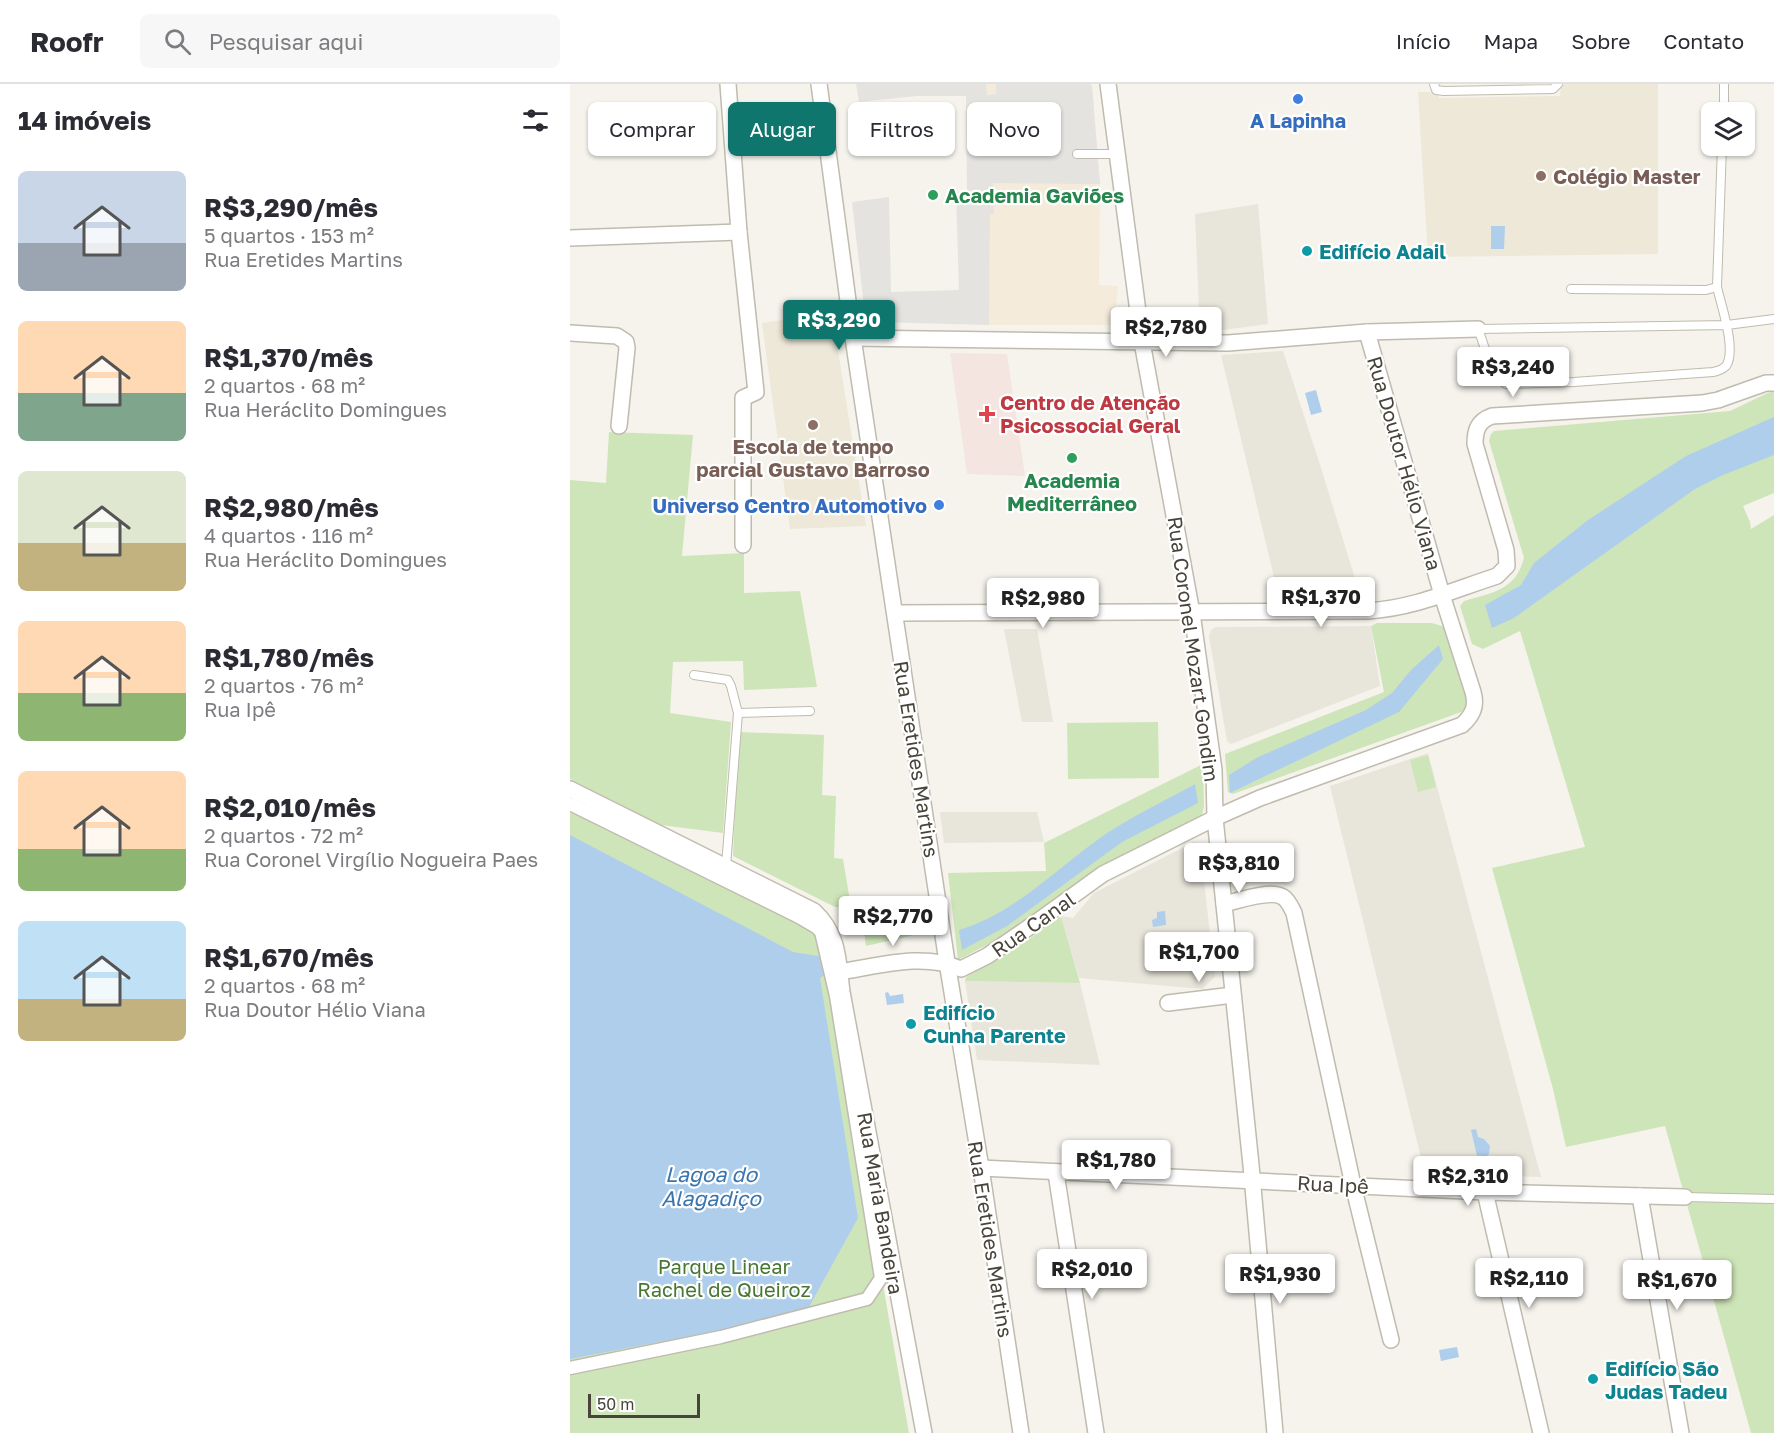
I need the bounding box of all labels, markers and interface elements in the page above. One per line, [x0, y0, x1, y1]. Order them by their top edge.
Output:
search box [140, 14, 560, 68]
text: Roofr [30, 25, 104, 58]
icon: search [161, 25, 194, 58]
text: Pesquisar aqui [209, 28, 363, 55]
text: Início [1396, 28, 1451, 54]
text: Mapa [1484, 28, 1538, 54]
text: Sobre [1571, 28, 1630, 54]
text: Contato [1663, 28, 1744, 54]
marker: A Lapinha [1291, 92, 1305, 106]
chip: Comprar [588, 102, 716, 156]
chip: Alugar [728, 102, 836, 156]
chip: Filtros [848, 102, 955, 156]
chip: Novo [967, 102, 1061, 156]
map controls [1701, 102, 1755, 156]
button: layers [1701, 102, 1755, 156]
icon: filters [519, 104, 552, 137]
text: 14 imóveis [18, 105, 151, 136]
place label: A Lapinha [1250, 108, 1346, 132]
place label: Colégio Master [1553, 164, 1701, 188]
marker: Colégio Master [1534, 169, 1548, 183]
place label: Academia Gaviões [945, 183, 1124, 207]
marker: Academia Gaviões [926, 188, 940, 202]
text: R$3,290/mês [204, 192, 378, 223]
icon: home [66, 195, 138, 267]
text: 5 quartos · 153 m² [204, 223, 374, 247]
place label: Edifício Adail [1319, 239, 1446, 263]
marker: Edifício Adail [1300, 244, 1314, 258]
text: Rua Eretides Martins [204, 247, 403, 271]
pin: R$3,290 [784, 300, 894, 351]
text: R$3,290 [797, 307, 881, 331]
pin: R$2,780 [1111, 307, 1221, 358]
text: R$2,780 [1125, 314, 1207, 338]
text: R$1,370/mês [204, 342, 373, 373]
icon: home [66, 345, 138, 417]
pin: R$3,240 [1458, 347, 1568, 398]
street label: Rua Doutor Hélio Viana [1363, 353, 1447, 573]
text: R$3,240 [1471, 354, 1555, 378]
text: 2 quartos · 68 m² [204, 373, 365, 397]
place label: Centro de Atenção Psicossocial Geral [1000, 390, 1181, 437]
text: Rua Heráclito Domingues [204, 397, 447, 421]
marker: Centro de Atenção Psicossocial Geral [978, 405, 996, 423]
marker: Escola de tempo parcial Gustavo Barroso [806, 418, 820, 432]
place label: Escola de tempo parcial Gustavo Barroso [696, 434, 930, 481]
marker: Academia Mediterrâneo [1065, 451, 1079, 465]
place label: Academia Mediterrâneo [1007, 468, 1137, 515]
text: R$2,980/mês [204, 492, 379, 523]
place label: Universo Centro Automotivo [653, 493, 927, 517]
icon: home [66, 495, 138, 567]
marker: Universo Centro Automotivo [932, 498, 946, 512]
street label: Rua Coronel Mozart Gondim [1163, 515, 1225, 783]
text: 4 quartos · 116 m² [204, 523, 373, 547]
text: Rua Heráclito Domingues [204, 547, 447, 571]
pin: R$1,370 [1266, 577, 1376, 628]
pin: R$2,980 [988, 578, 1098, 629]
text: R$1,370 [1281, 584, 1361, 608]
text: R$2,980 [1001, 585, 1085, 609]
text: R$1,780/mês [204, 642, 374, 673]
icon: home [66, 645, 138, 717]
street label: Rua Eretides Martins [890, 659, 944, 859]
text: 2 quartos · 76 m² [204, 673, 364, 697]
text: Rua Ipê [204, 697, 276, 721]
text: R$2,010/mês [204, 792, 376, 823]
icon: home [66, 795, 138, 867]
text: 2 quartos · 72 m² [204, 823, 363, 847]
pin: R$3,810 [1184, 843, 1294, 894]
text: Rua Coronel Virgílio Nogueira Paes [204, 847, 538, 871]
text: R$3,810 [1198, 850, 1280, 874]
street label: Rua Canal [987, 886, 1079, 962]
pin: R$2,770 [838, 896, 948, 947]
text: R$2,770 [853, 903, 933, 927]
pin: R$1,700 [1144, 932, 1254, 983]
text: R$1,700 [1159, 939, 1239, 963]
text: R$1,670/mês [204, 942, 374, 973]
icon: home [66, 945, 138, 1017]
text: 2 quartos · 68 m² [204, 973, 365, 997]
text: Rua Doutor Hélio Viana [204, 997, 426, 1021]
place label: Edifício Cunha Parente [923, 1000, 1066, 1047]
marker: Edifício Cunha Parente [904, 1017, 918, 1031]
street label: Rua Maria Bandeira [853, 1110, 909, 1296]
street label: Rua Eretides Martins [964, 1139, 1018, 1339]
pin: R$1,780 [1061, 1140, 1171, 1191]
text: R$1,780 [1076, 1147, 1156, 1171]
pin: R$2,310 [1413, 1156, 1523, 1207]
water label: Lagoa do Alagadiço [661, 1161, 762, 1211]
text: R$2,310 [1427, 1163, 1509, 1187]
street label: Rua Ipê [1297, 1170, 1369, 1198]
pin: R$2,010 [1037, 1249, 1147, 1300]
park label: Parque Linear Rachel de Queiroz [637, 1254, 811, 1301]
pin: R$1,930 [1225, 1254, 1335, 1305]
text: R$2,010 [1051, 1256, 1133, 1280]
pin: R$2,110 [1474, 1258, 1584, 1309]
pin: R$1,670 [1622, 1260, 1732, 1311]
text: R$1,930 [1239, 1261, 1321, 1285]
text: R$2,110 [1489, 1265, 1569, 1289]
text: R$1,670 [1637, 1267, 1717, 1291]
place label: Edifício São Judas Tadeu [1605, 1356, 1727, 1403]
marker: Edifício São Judas Tadeu [1586, 1372, 1600, 1386]
scale bar [588, 1391, 700, 1418]
text: 50 m [597, 1394, 634, 1414]

